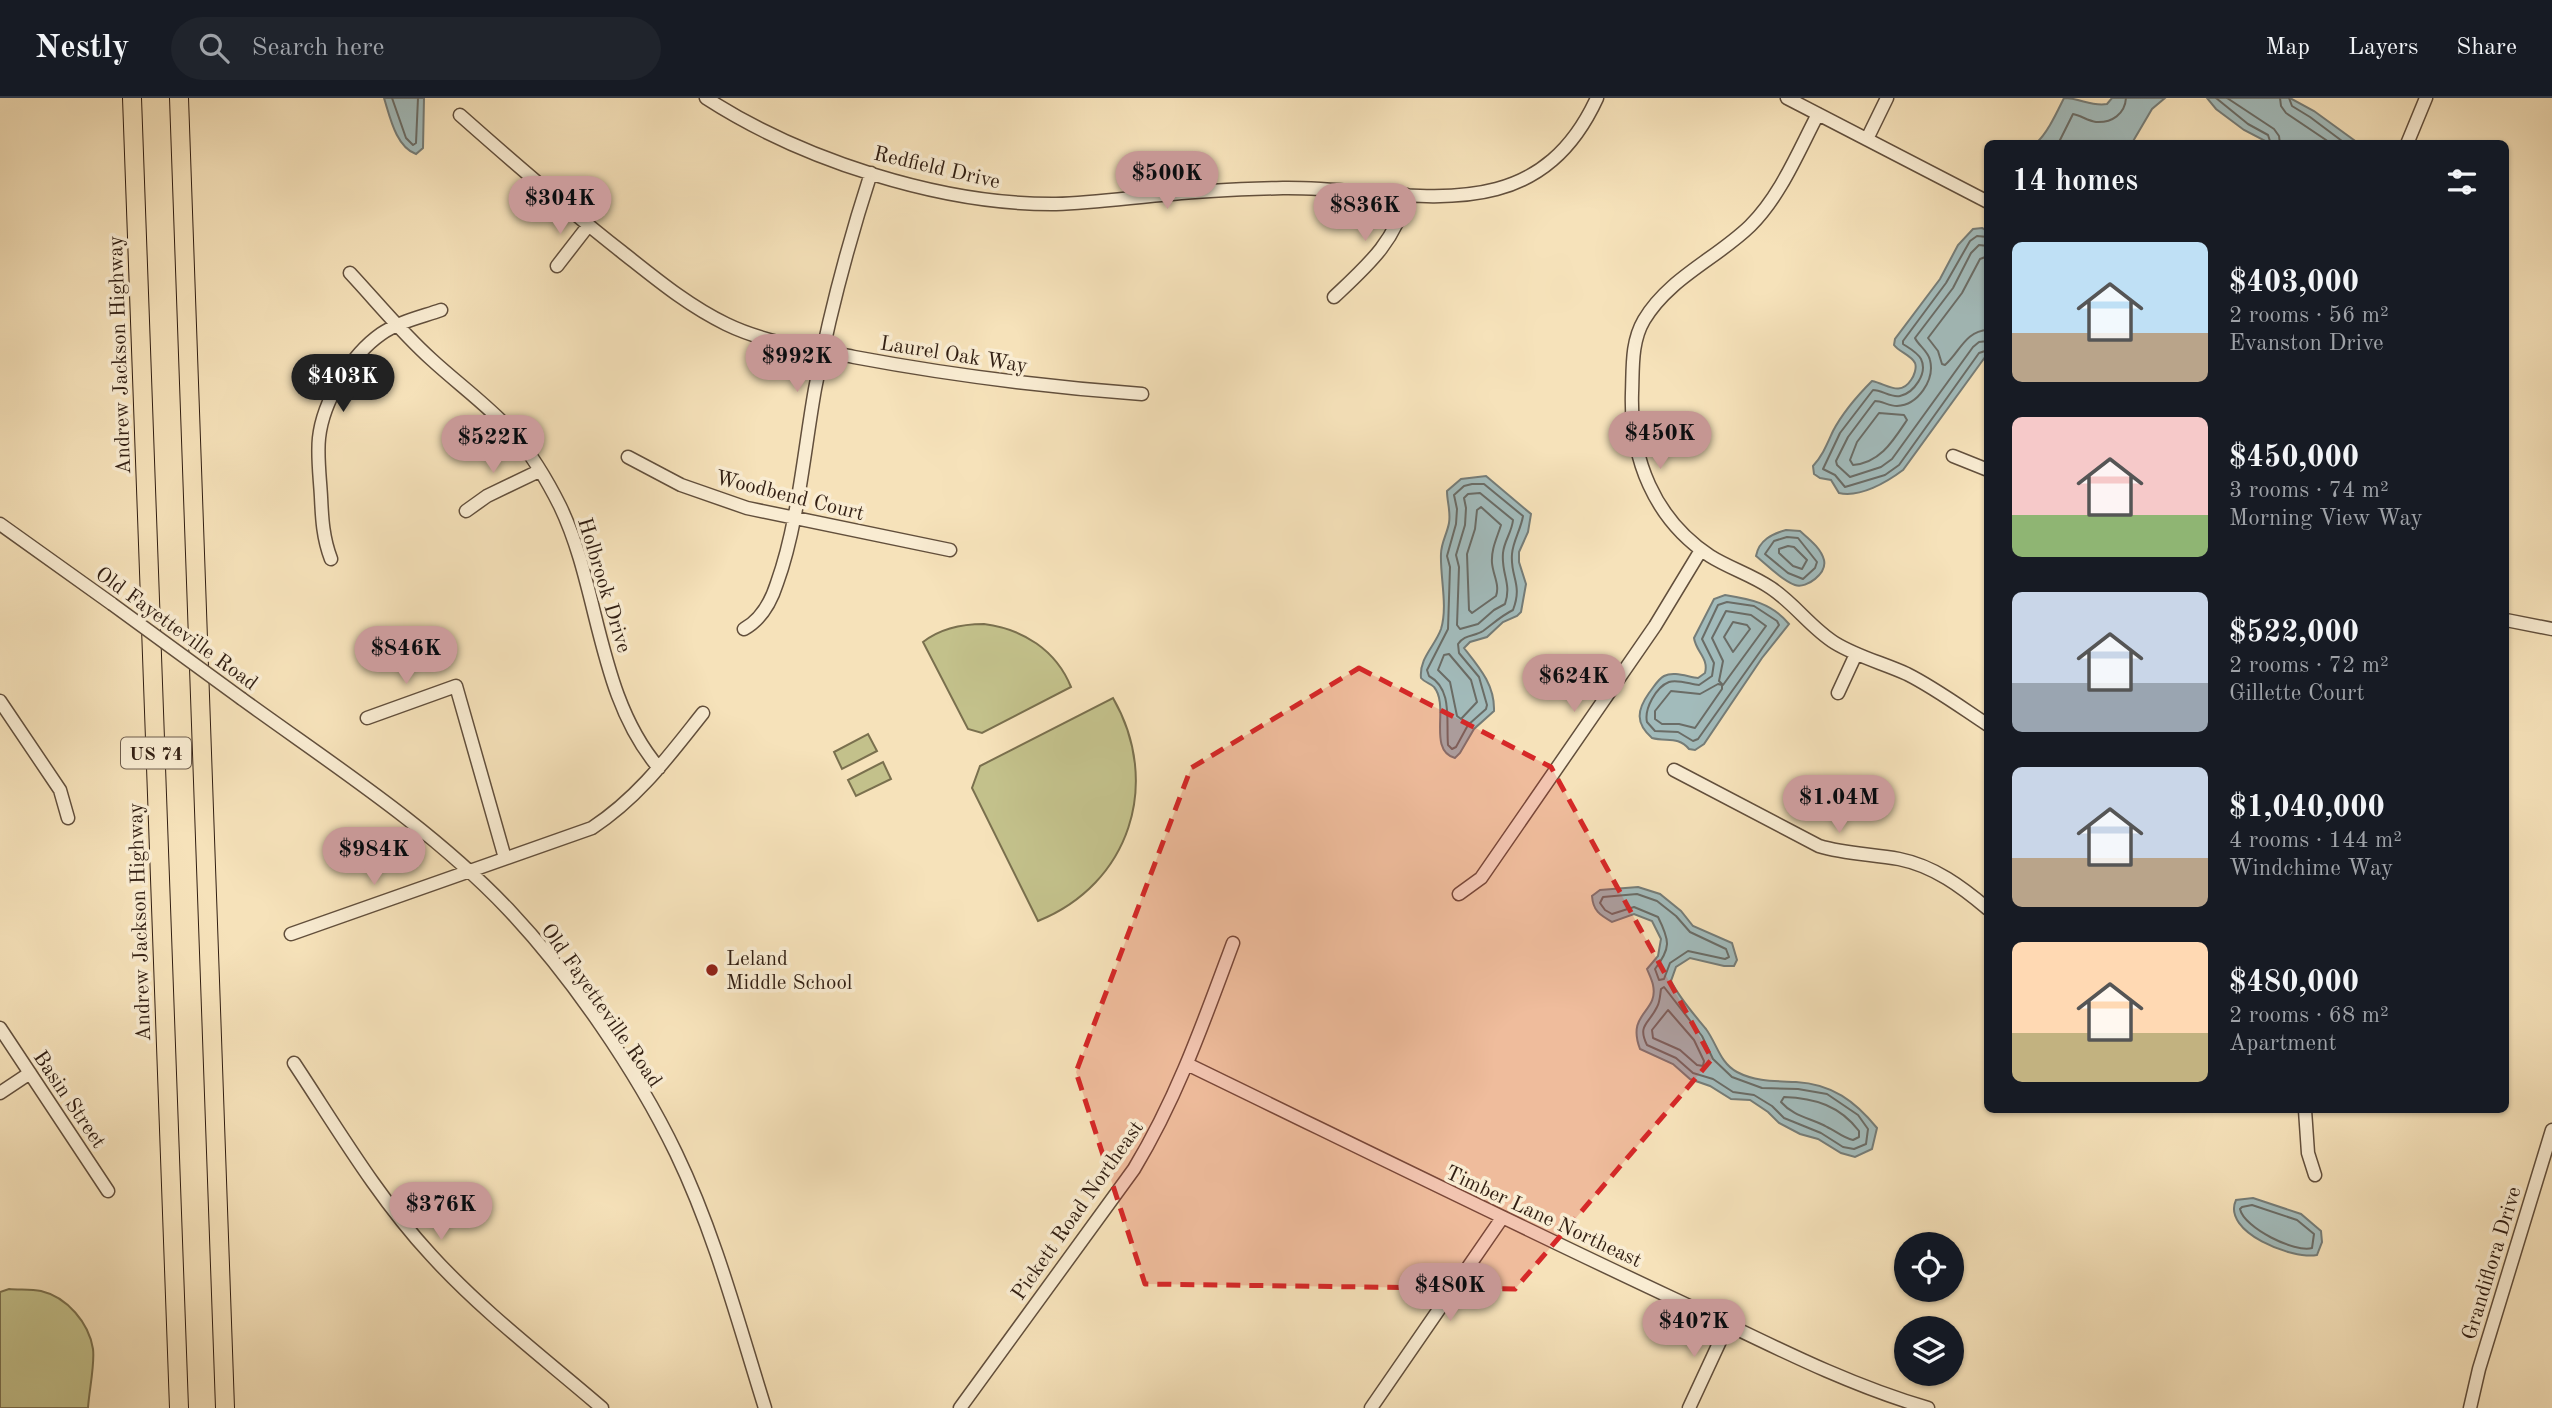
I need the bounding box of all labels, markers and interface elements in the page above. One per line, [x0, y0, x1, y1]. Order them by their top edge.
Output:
search box [171, 17, 661, 80]
icon: search [195, 29, 233, 67]
text: Nestly [35, 32, 129, 65]
text: Search here [251, 35, 385, 61]
text: Map [2266, 36, 2310, 60]
text: Layers [2348, 36, 2418, 60]
text: Share [2456, 36, 2517, 60]
street label: Redfield Drive [871, 144, 1002, 193]
pin: $500K [1118, 152, 1216, 211]
text: $500K [1131, 162, 1203, 185]
icon: filters [2443, 163, 2481, 201]
text: 14 homes [2012, 167, 2138, 197]
pin: $304K [511, 176, 609, 236]
pin: $836K [1316, 184, 1414, 243]
text: $304K [524, 187, 596, 210]
text: $836K [1329, 194, 1401, 217]
street label: Andrew Jackson Highway [106, 235, 135, 475]
text: $403,000 [2229, 268, 2359, 298]
icon: home [2068, 270, 2152, 354]
text: 2 rooms · 56 m² [2229, 304, 2389, 327]
text: Evanston Drive [2229, 332, 2384, 355]
street label: Laurel Oak Way [878, 333, 1029, 378]
pin: $992K [748, 334, 846, 394]
text: $992K [761, 345, 833, 368]
pin: $403K [294, 354, 392, 414]
text: $403K [307, 365, 379, 388]
pin: $450K [1611, 412, 1709, 471]
pin: $522K [444, 416, 542, 475]
text: $450K [1624, 422, 1696, 445]
text: $522K [457, 426, 529, 449]
text: $450,000 [2229, 443, 2359, 473]
icon: home [2068, 445, 2152, 529]
street label: Woodbend Court [713, 468, 866, 525]
text: 3 rooms · 74 m² [2229, 479, 2389, 502]
text: Morning View Way [2229, 507, 2423, 530]
street label: Holbrook Drive [573, 515, 634, 655]
street label: Old Fayetteville Road [91, 563, 261, 695]
text: $522,000 [2229, 618, 2359, 648]
icon: home [2068, 620, 2152, 704]
pin: $846K [357, 626, 455, 686]
text: $846K [370, 637, 442, 660]
pin: $624K [1525, 654, 1623, 714]
text: 2 rooms · 72 m² [2229, 654, 2389, 677]
text: $624K [1538, 665, 1610, 688]
text: Gillette Court [2229, 682, 2364, 705]
road number: US 74 [121, 738, 191, 768]
pin: $1.04M [1782, 776, 1896, 835]
text: $1.04M [1799, 786, 1879, 809]
text: $1,040,000 [2229, 793, 2385, 823]
icon: home [2068, 795, 2152, 879]
street label: Andrew Jackson Highway [126, 802, 155, 1042]
pin: $984K [325, 828, 423, 887]
text: 4 rooms · 144 m² [2229, 829, 2402, 852]
text: $984K [338, 838, 410, 861]
text: Windchime Way [2229, 857, 2393, 880]
street label: Old Fayetteville Road [536, 920, 665, 1092]
place label: Leland Middle School [726, 949, 853, 994]
marker: Leland Middle School [704, 962, 720, 978]
text: $480,000 [2229, 968, 2359, 998]
icon: home [2068, 970, 2152, 1054]
text: 2 rooms · 68 m² [2229, 1004, 2389, 1027]
text: Apartment [2229, 1032, 2337, 1055]
street label: Basin Street [29, 1047, 109, 1152]
street label: Pickett Road Northeast [1008, 1117, 1148, 1304]
street label: Timber Lane Northeast [1442, 1163, 1645, 1272]
pin: $376K [392, 1182, 490, 1242]
street label: Grandiflora Drive [2459, 1184, 2526, 1343]
text: $376K [405, 1193, 477, 1216]
map controls [1894, 1232, 1964, 1386]
button: locate [1894, 1232, 1964, 1302]
pin: $480K [1401, 1264, 1499, 1323]
text: $480K [1414, 1274, 1486, 1297]
pin: $407K [1645, 1300, 1743, 1359]
text: $407K [1658, 1310, 1730, 1333]
button: layers [1894, 1316, 1964, 1386]

